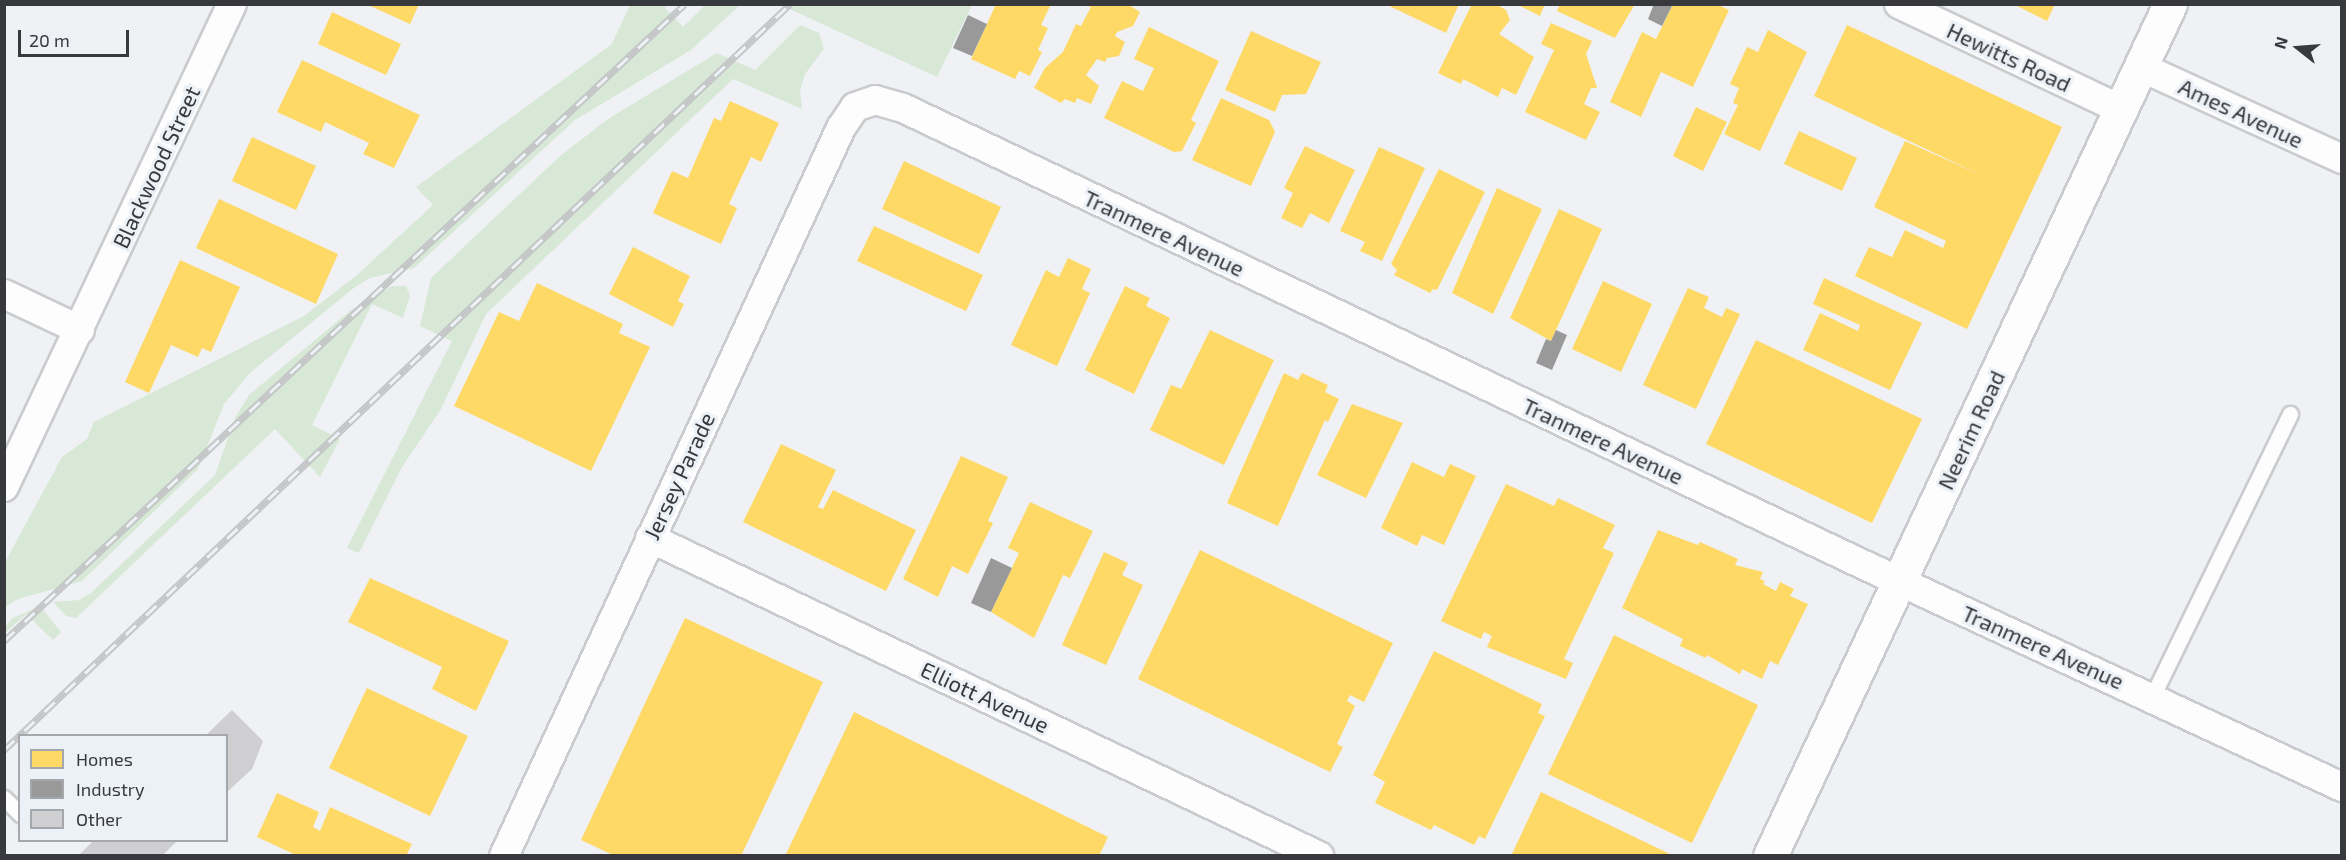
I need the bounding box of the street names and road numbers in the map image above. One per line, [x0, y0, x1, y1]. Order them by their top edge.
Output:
street label: Hewitts Road [1943, 17, 2075, 97]
street label: Ames Avenue [2174, 73, 2308, 153]
street label: Blackwood Street [107, 82, 205, 252]
street label: Tranmere Avenue [1079, 184, 1249, 282]
street label: Neerim Road [1932, 366, 2010, 494]
street label: Tranmere Avenue [1518, 392, 1688, 490]
street label: Jersey Parade [638, 408, 720, 544]
street label: Tranmere Avenue [1958, 599, 2128, 695]
street label: Elliott Avenue [917, 656, 1053, 738]

